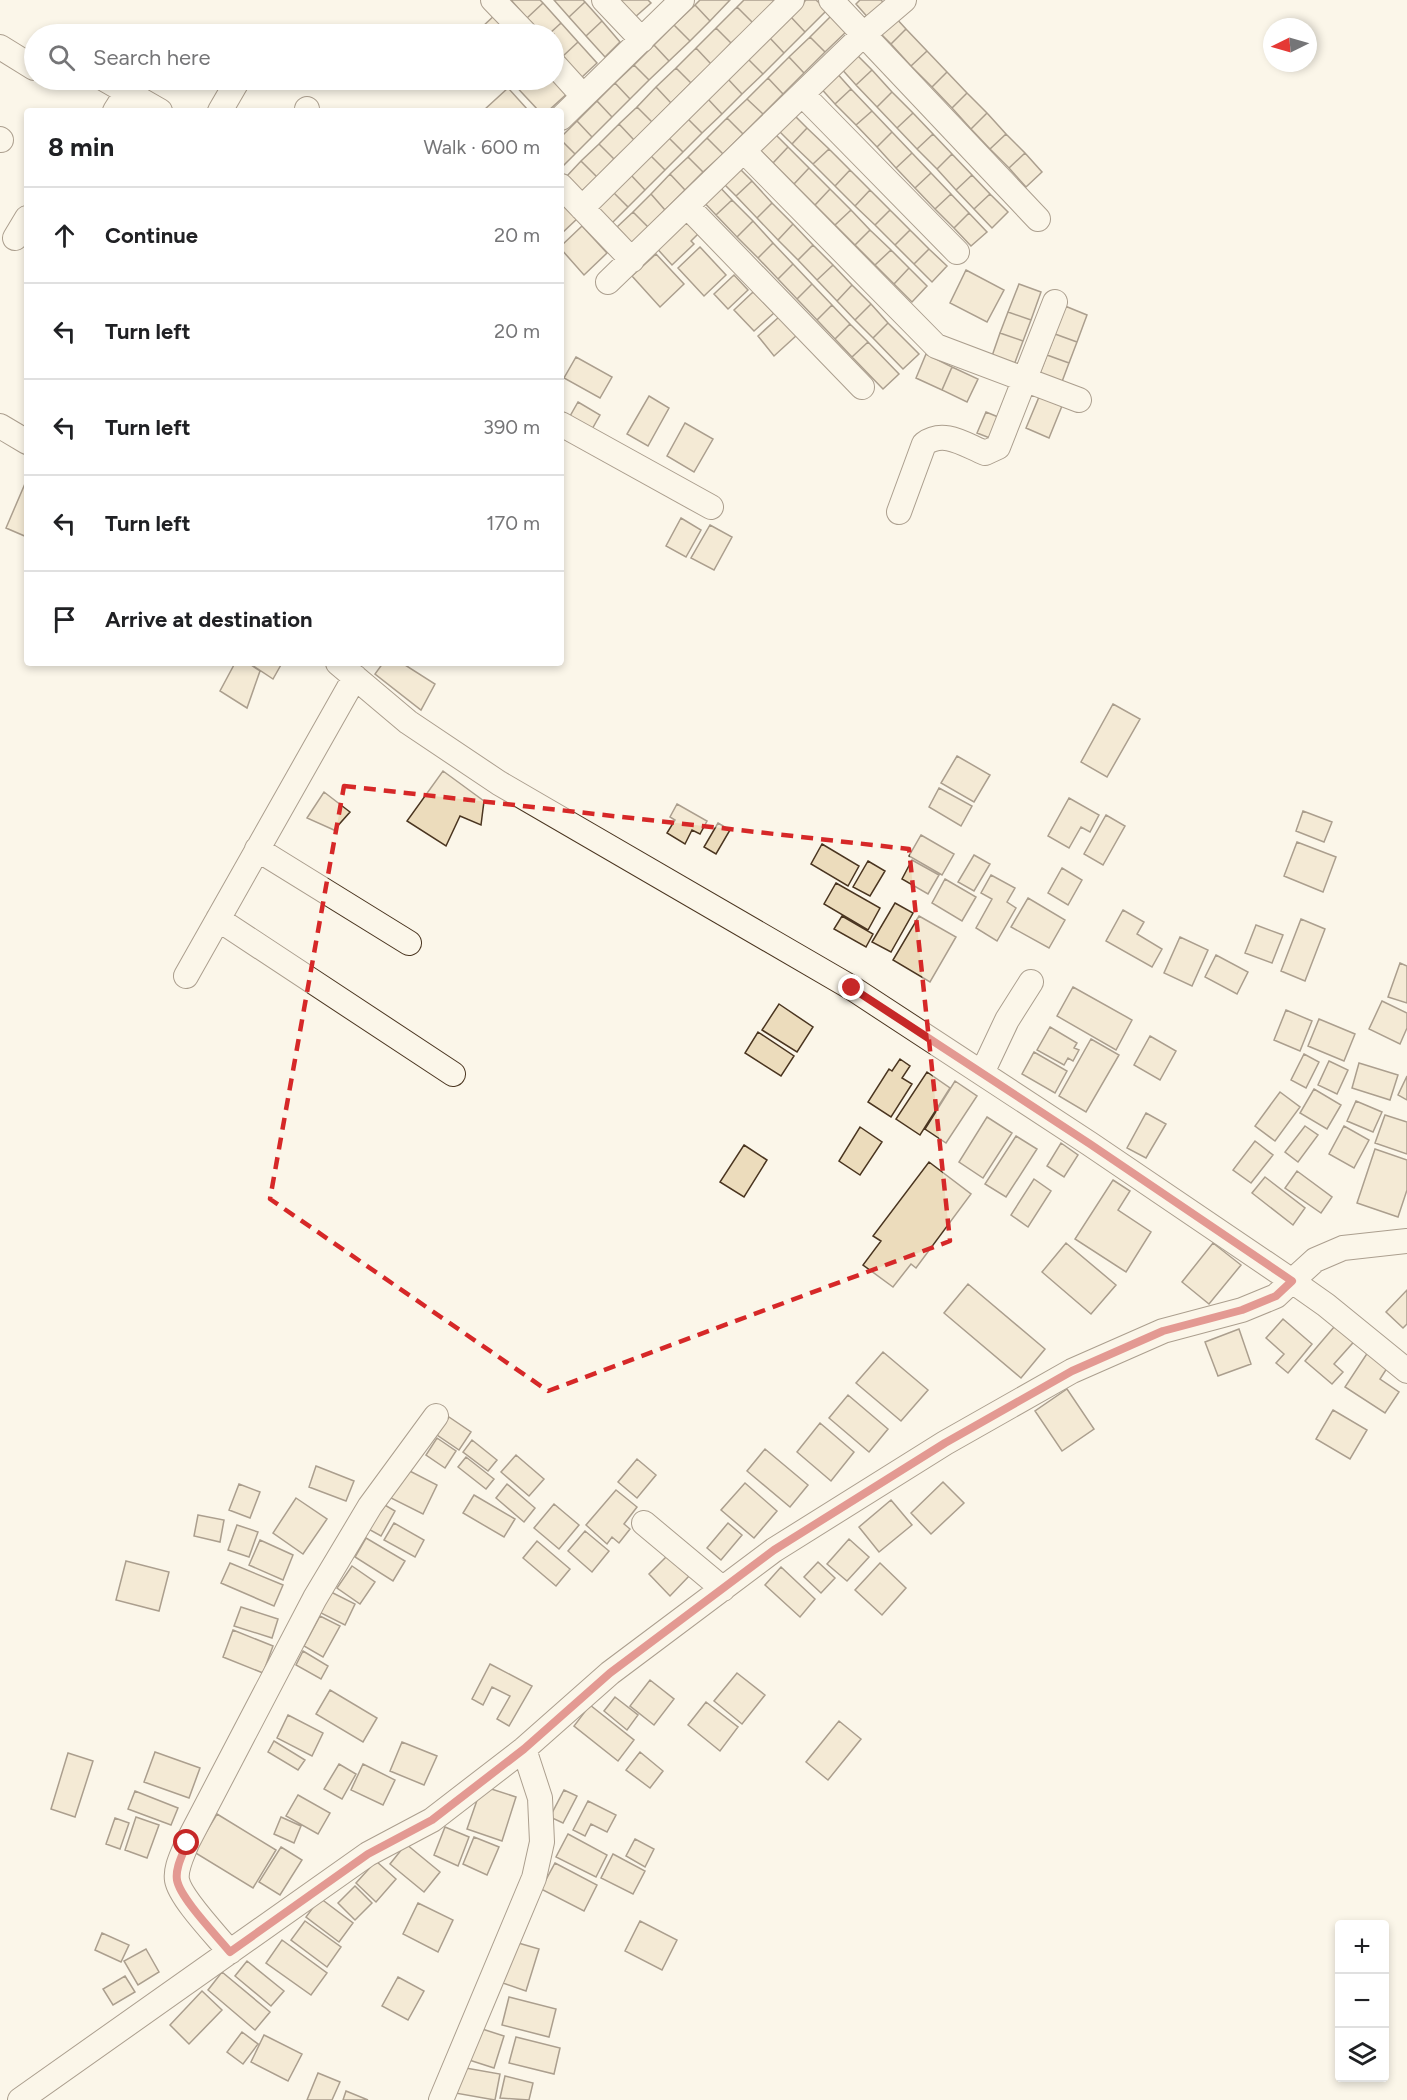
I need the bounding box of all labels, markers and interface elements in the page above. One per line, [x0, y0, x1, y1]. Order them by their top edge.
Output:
north arrow [1263, 18, 1317, 72]
search box [24, 24, 564, 90]
icon: search [45, 41, 78, 74]
text: Search here [93, 44, 211, 71]
text: 8 min [48, 131, 114, 163]
text: Walk · 600 m [423, 135, 540, 159]
icon: ahead [48, 219, 81, 252]
text: Continue [105, 222, 198, 249]
text: 20 m [494, 223, 540, 247]
icon: left [48, 315, 81, 348]
text: Turn left [105, 318, 191, 345]
text: 20 m [494, 319, 540, 343]
icon: left [48, 411, 81, 444]
text: Turn left [105, 414, 191, 441]
text: 390 m [483, 415, 540, 439]
icon: left [48, 507, 81, 540]
text: Turn left [105, 510, 191, 537]
text: 170 m [486, 511, 540, 535]
icon: arrive [48, 603, 81, 636]
text: Arrive at destination [105, 606, 313, 633]
route end [838, 974, 864, 1000]
route start [173, 1829, 199, 1855]
map controls [1335, 1920, 1389, 2082]
button: + [1335, 1920, 1389, 1974]
button: − [1335, 1974, 1389, 2028]
button: layers [1335, 2028, 1389, 2082]

